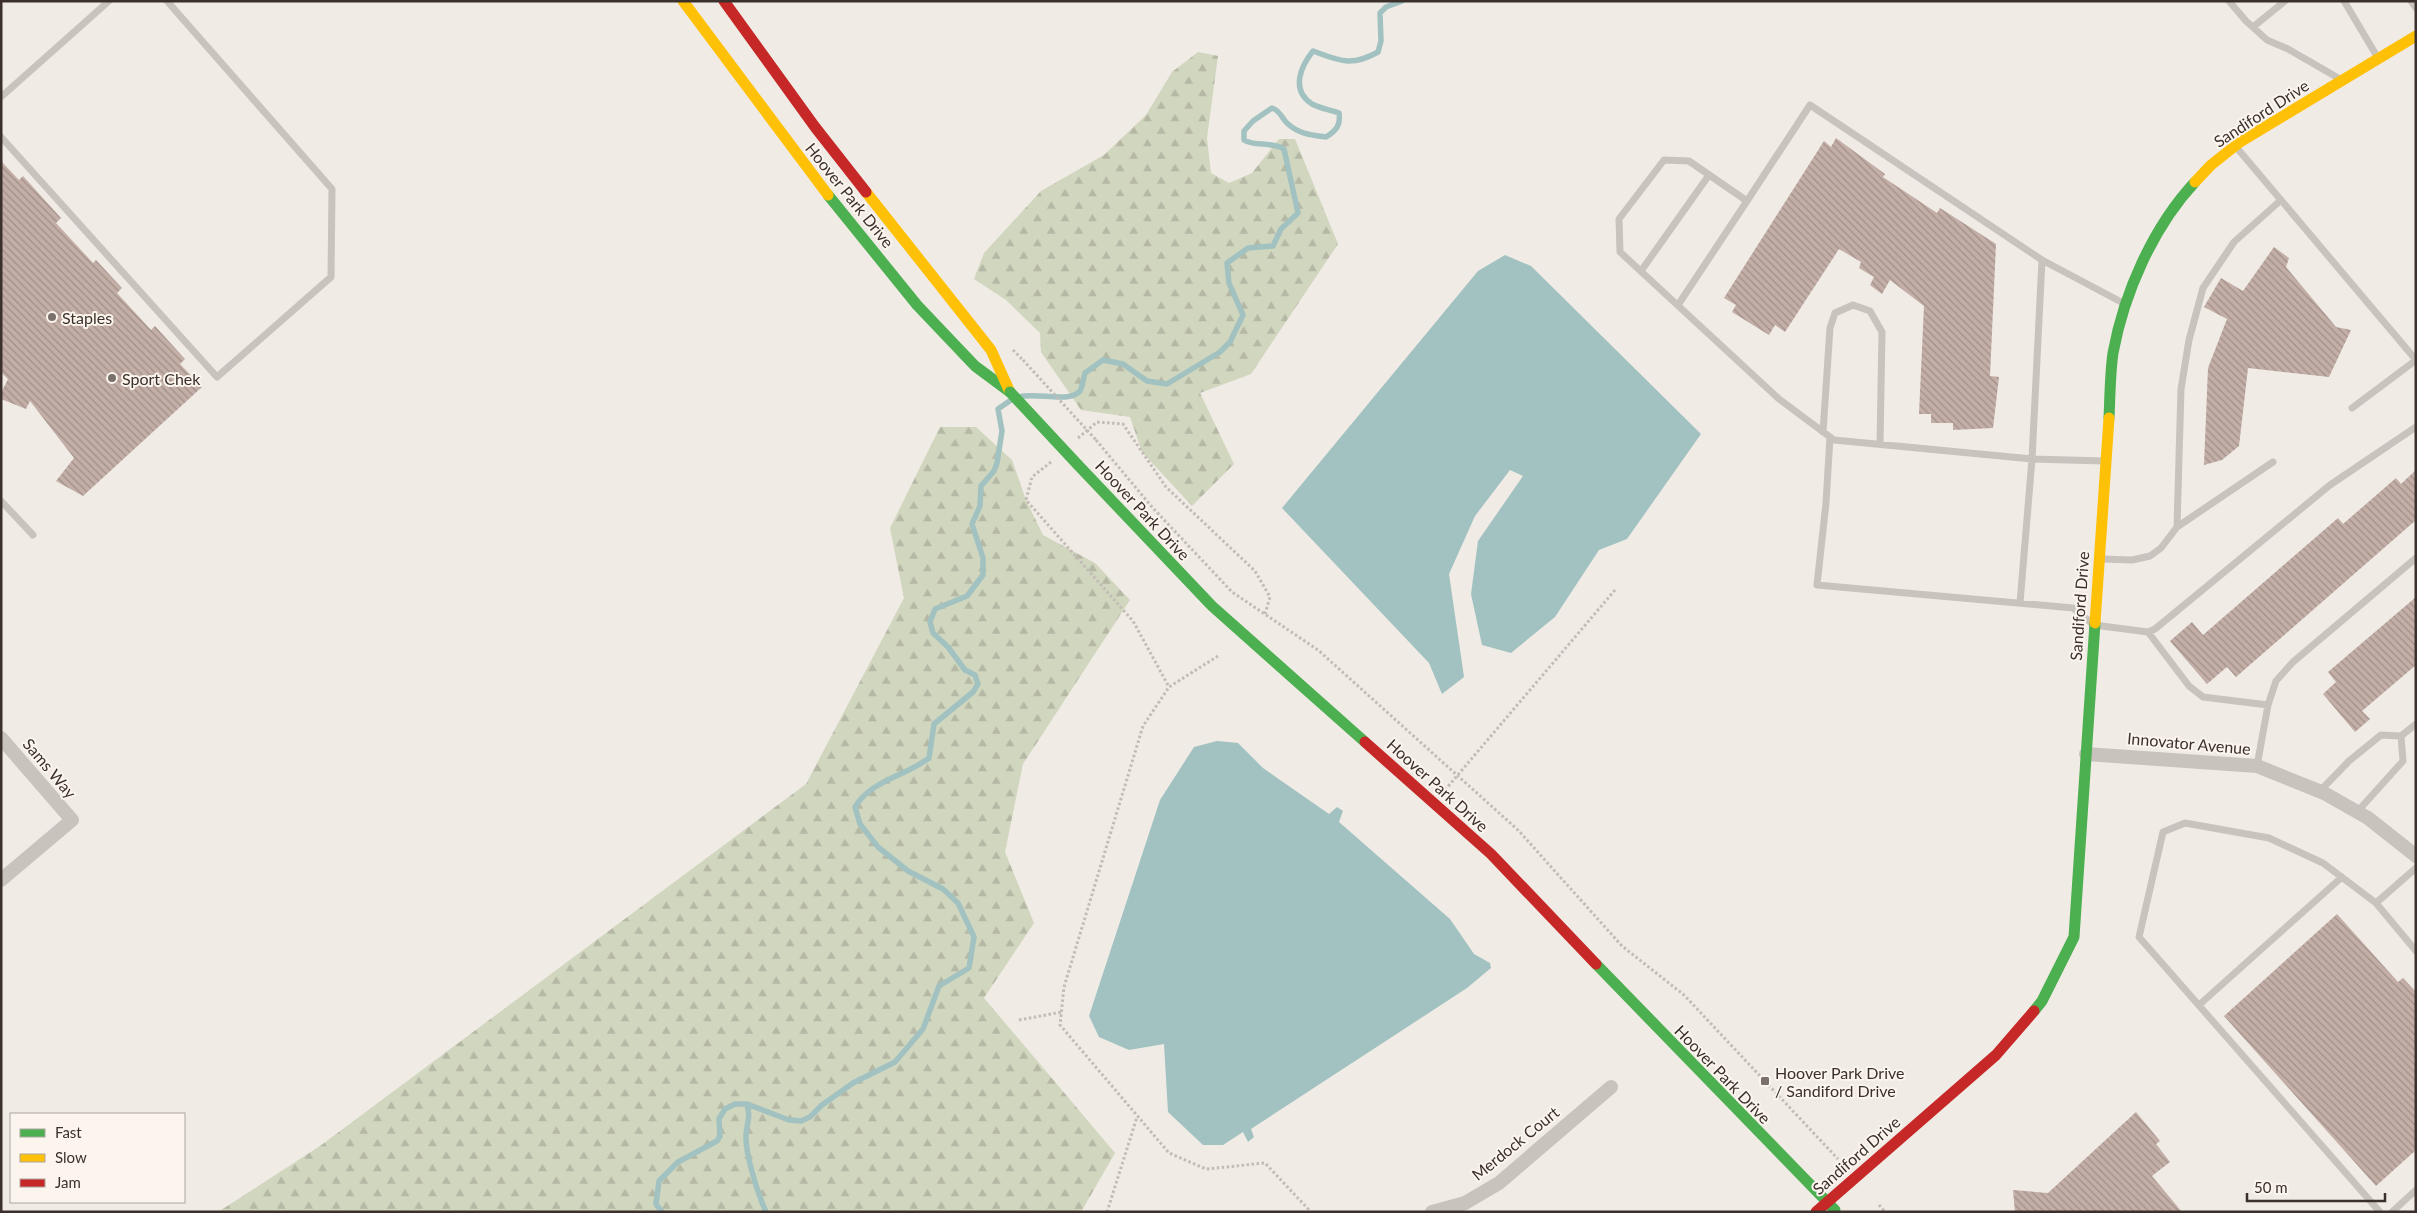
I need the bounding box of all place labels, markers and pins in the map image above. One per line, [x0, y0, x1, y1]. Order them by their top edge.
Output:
place label: Staples [62, 308, 112, 327]
marker: Staples [46, 311, 58, 323]
place label: Sport Chek [122, 369, 201, 388]
marker: Sport Chek [106, 372, 118, 384]
place label: Hoover Park Drive / Sandiford Drive [1775, 1063, 1904, 1100]
marker: Hoover Park Drive / Sandiford Drive [1759, 1075, 1771, 1087]

